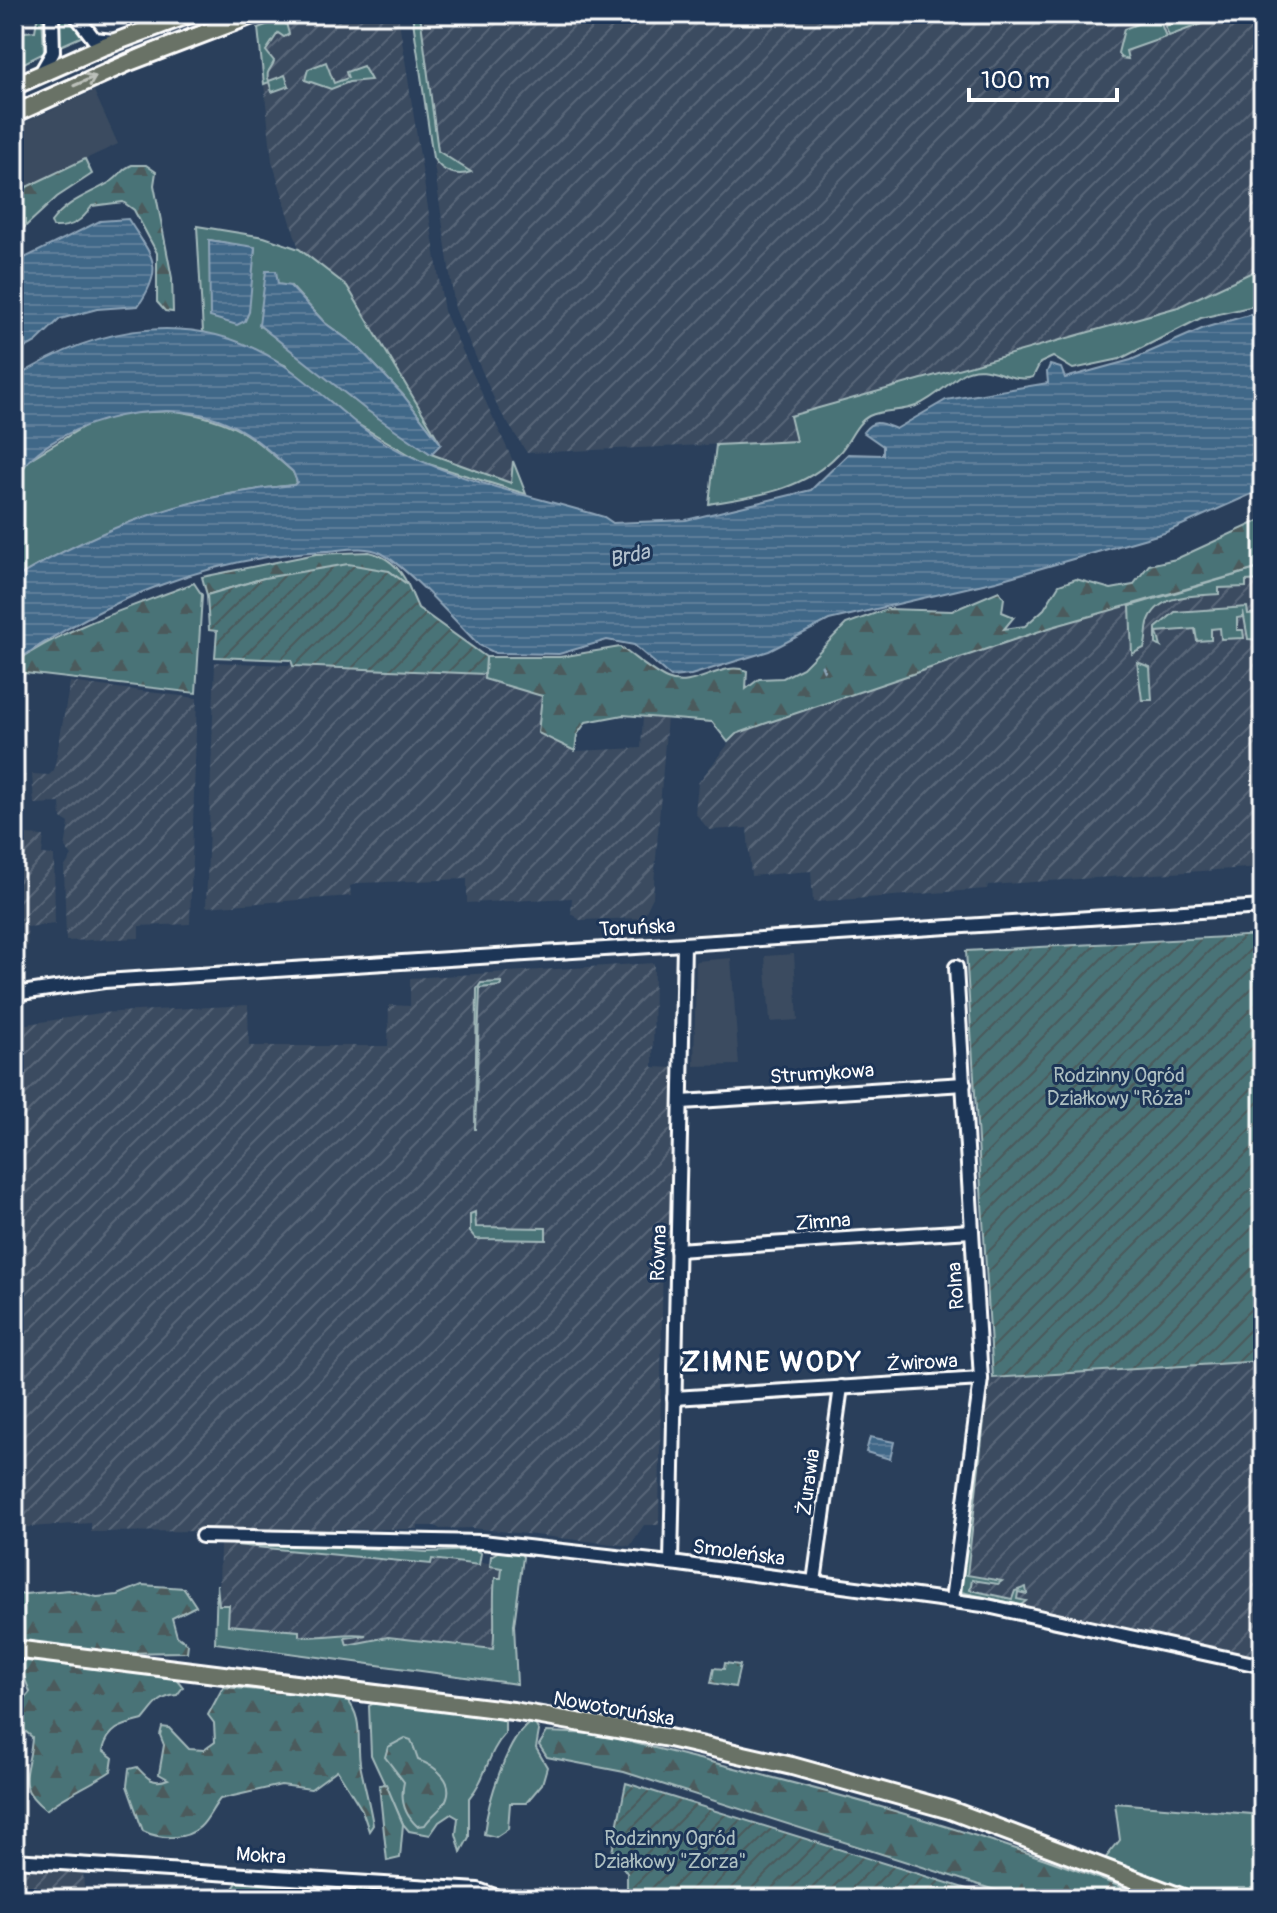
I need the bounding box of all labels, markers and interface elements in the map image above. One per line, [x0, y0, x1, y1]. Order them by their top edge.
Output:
scale bar [969, 52, 1117, 102]
text: 100 m [981, 66, 1050, 95]
one-way arrow [72, 72, 97, 87]
water label: Brda [606, 537, 654, 574]
street label: Toruńska [598, 913, 676, 942]
street label: Strumykowa [769, 1057, 875, 1090]
park label: Rodzinny Ogród Działkowy "Róża" [1047, 1063, 1191, 1111]
street label: Zimna [795, 1207, 851, 1236]
street label: Równa [645, 1224, 672, 1282]
street label: Rolna [941, 1261, 970, 1311]
district label: ZIMNE WODY [681, 1345, 863, 1380]
street label: Żwirowa [886, 1348, 958, 1377]
street label: Żurawia [791, 1447, 826, 1517]
street label: Smoleńska [691, 1534, 787, 1571]
street label: Nowotoruńska [551, 1686, 676, 1731]
park label: Rodzinny Ogród Działkowy "Zorza" [594, 1826, 746, 1874]
street label: Mokra [235, 1841, 287, 1870]

